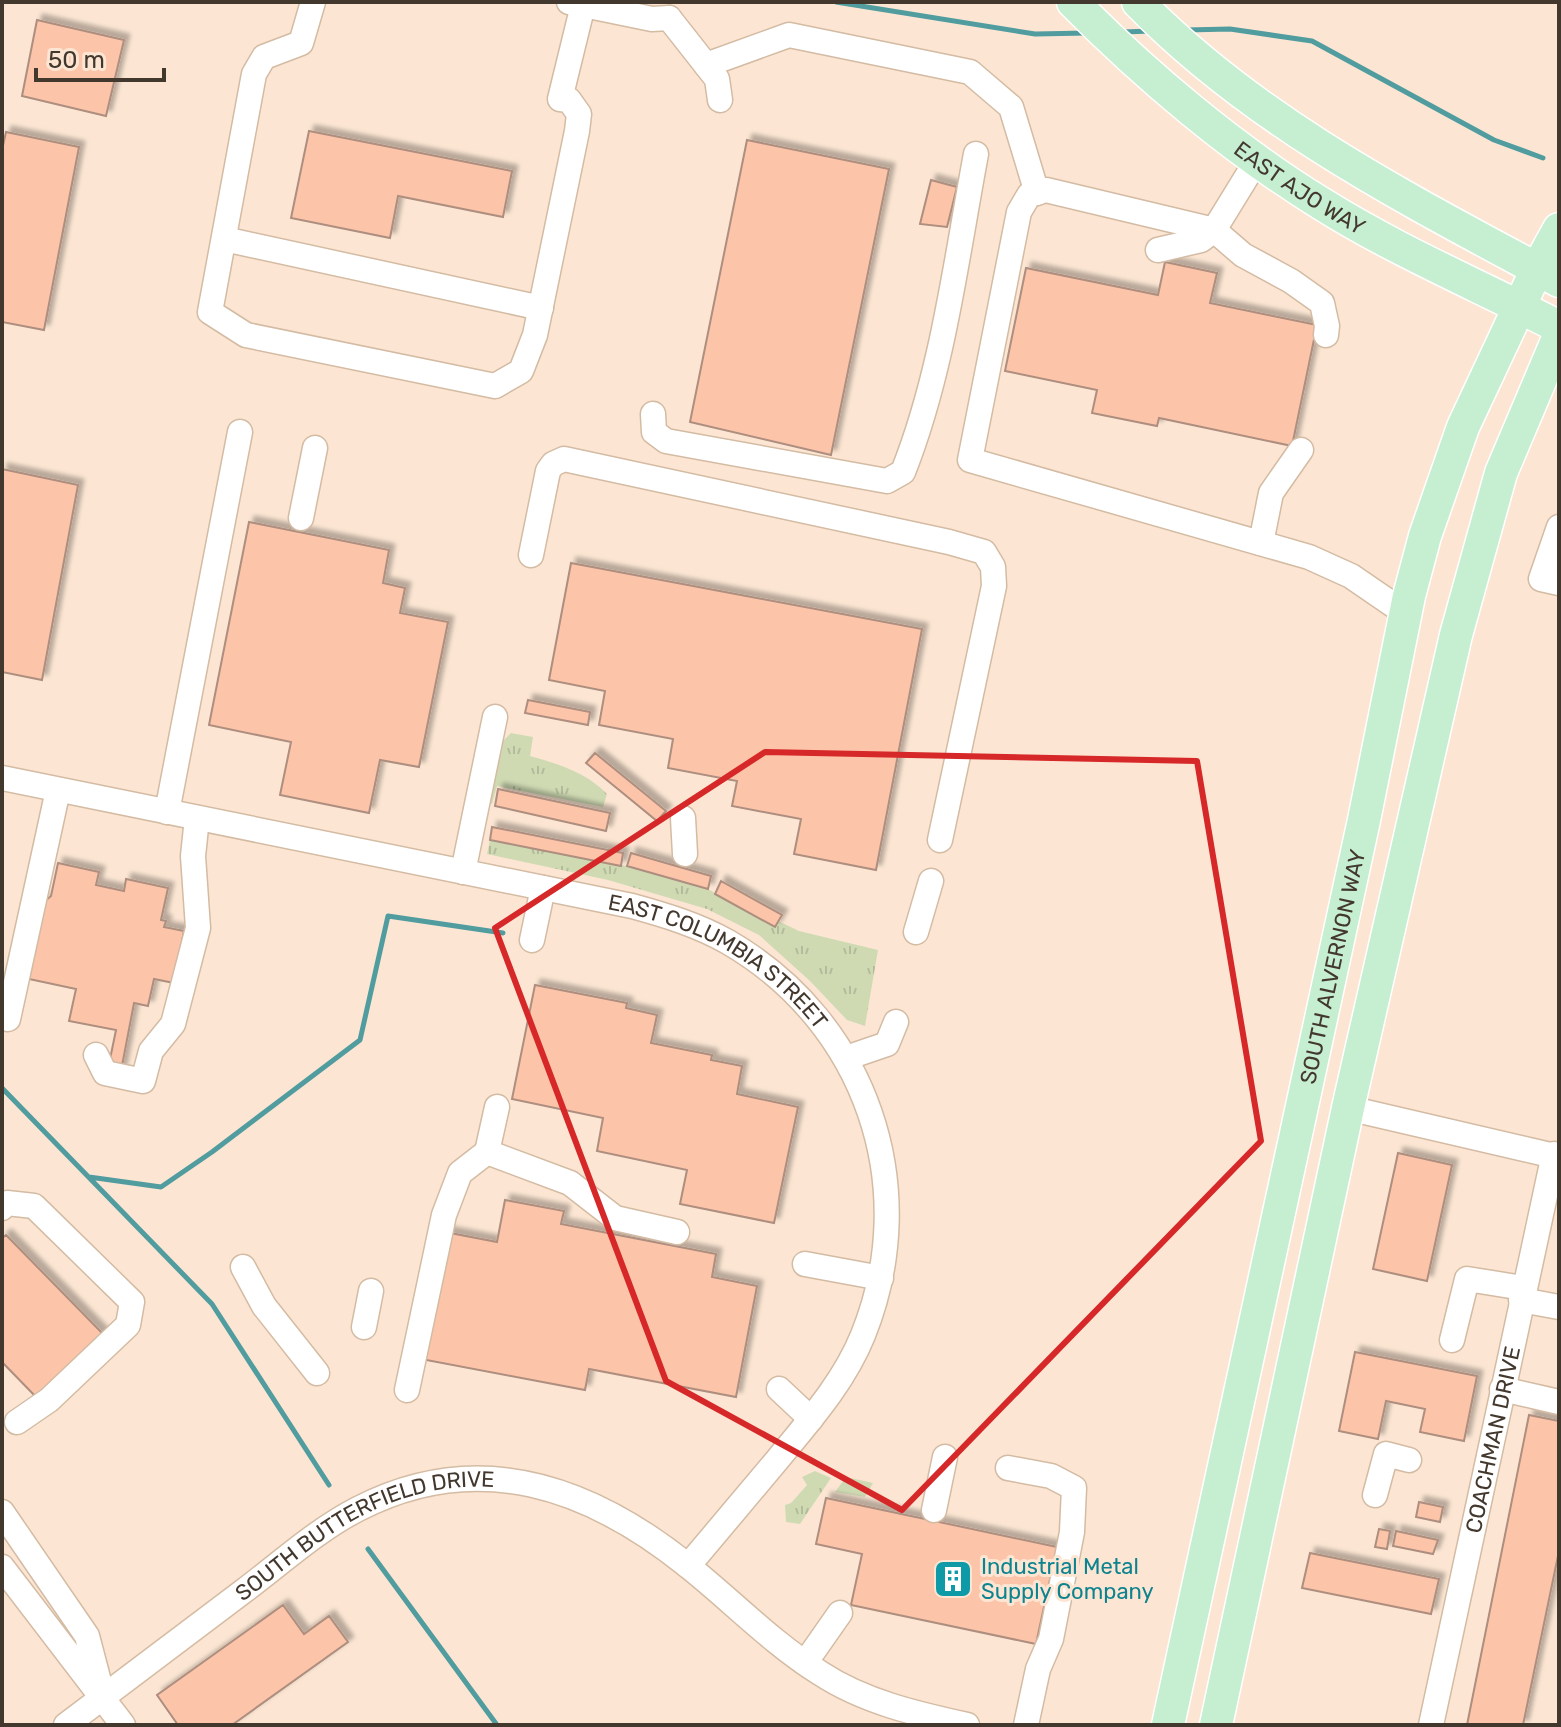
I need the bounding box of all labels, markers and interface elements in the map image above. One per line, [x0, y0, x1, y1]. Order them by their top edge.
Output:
scale bar [36, 32, 164, 82]
text: 50 m [48, 46, 105, 74]
street label: EAST AJO WAY [1229, 135, 1370, 240]
street label: SOUTH ALVERNON WAY [1294, 847, 1371, 1087]
street label: EAST COLUMBIA STREET [606, 888, 834, 1034]
street label: COACHMAN DRIVE [1459, 1344, 1526, 1535]
street label: SOUTH BUTTERFIELD DRIVE [230, 1465, 495, 1606]
place label: Industrial Metal Supply Company [981, 1553, 1154, 1605]
building icon: Industrial Metal Supply Company [932, 1558, 974, 1600]

